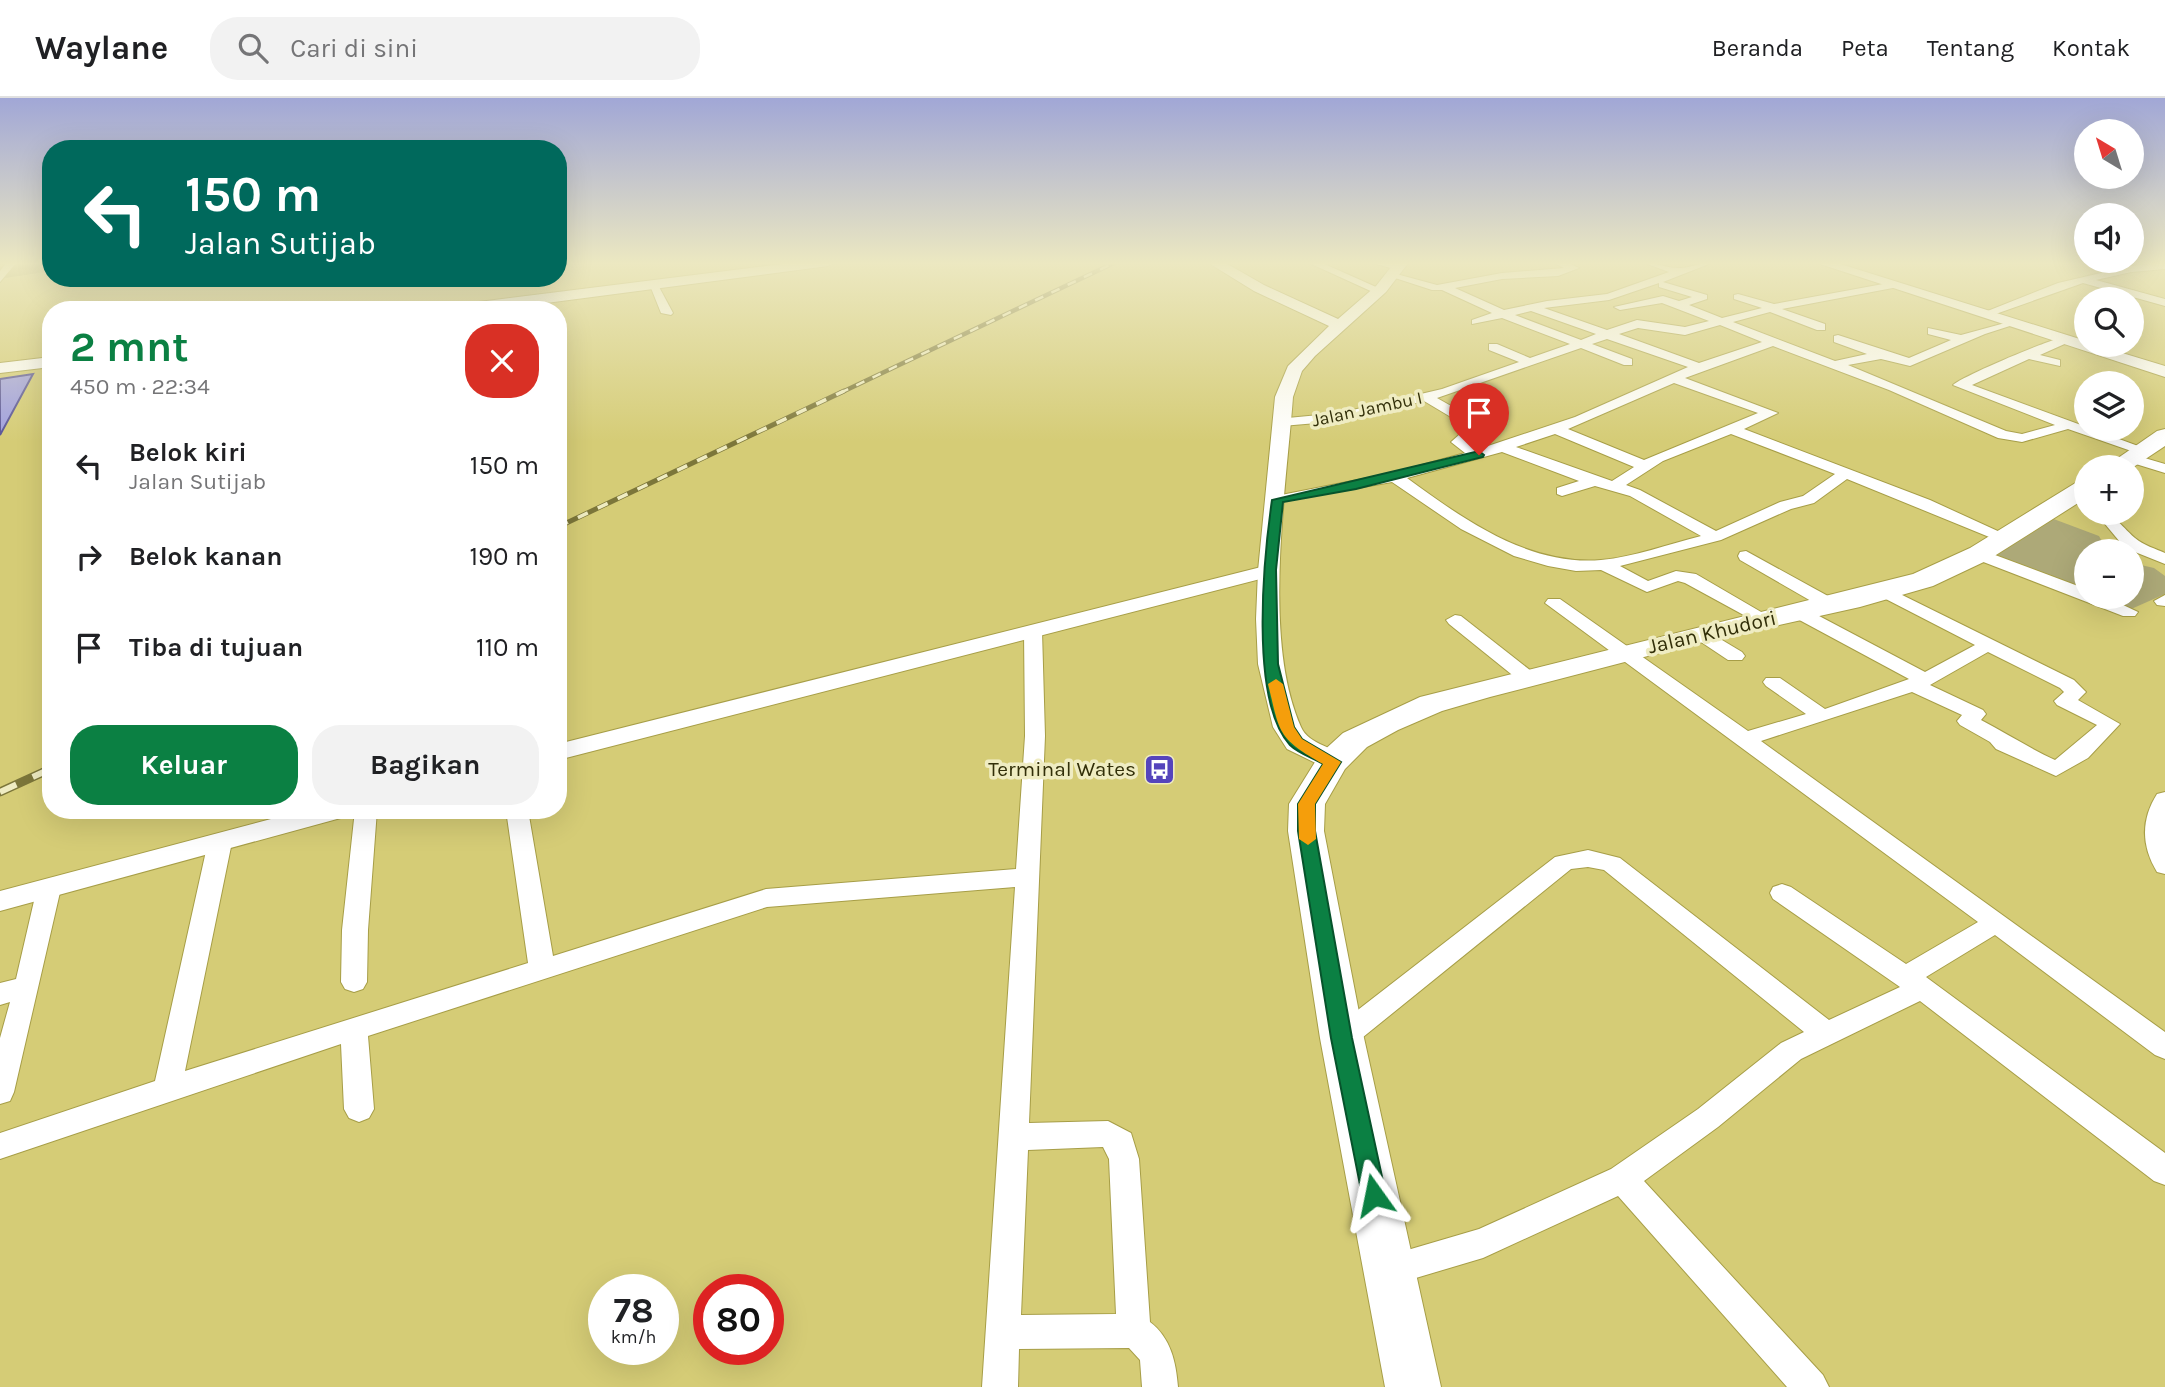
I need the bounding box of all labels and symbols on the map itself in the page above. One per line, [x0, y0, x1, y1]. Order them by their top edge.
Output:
north arrow [2074, 119, 2144, 189]
pin [1449, 383, 1509, 455]
street label: Jalan Jambu I [1310, 387, 1424, 431]
street label: Jalan Khudori [1645, 606, 1779, 658]
bus stop icon: Terminal Wates [1142, 752, 1176, 786]
place label: Terminal Wates [988, 757, 1136, 781]
position arrow [1337, 1158, 1411, 1232]
speed limit sign: 80 [693, 1274, 784, 1365]

